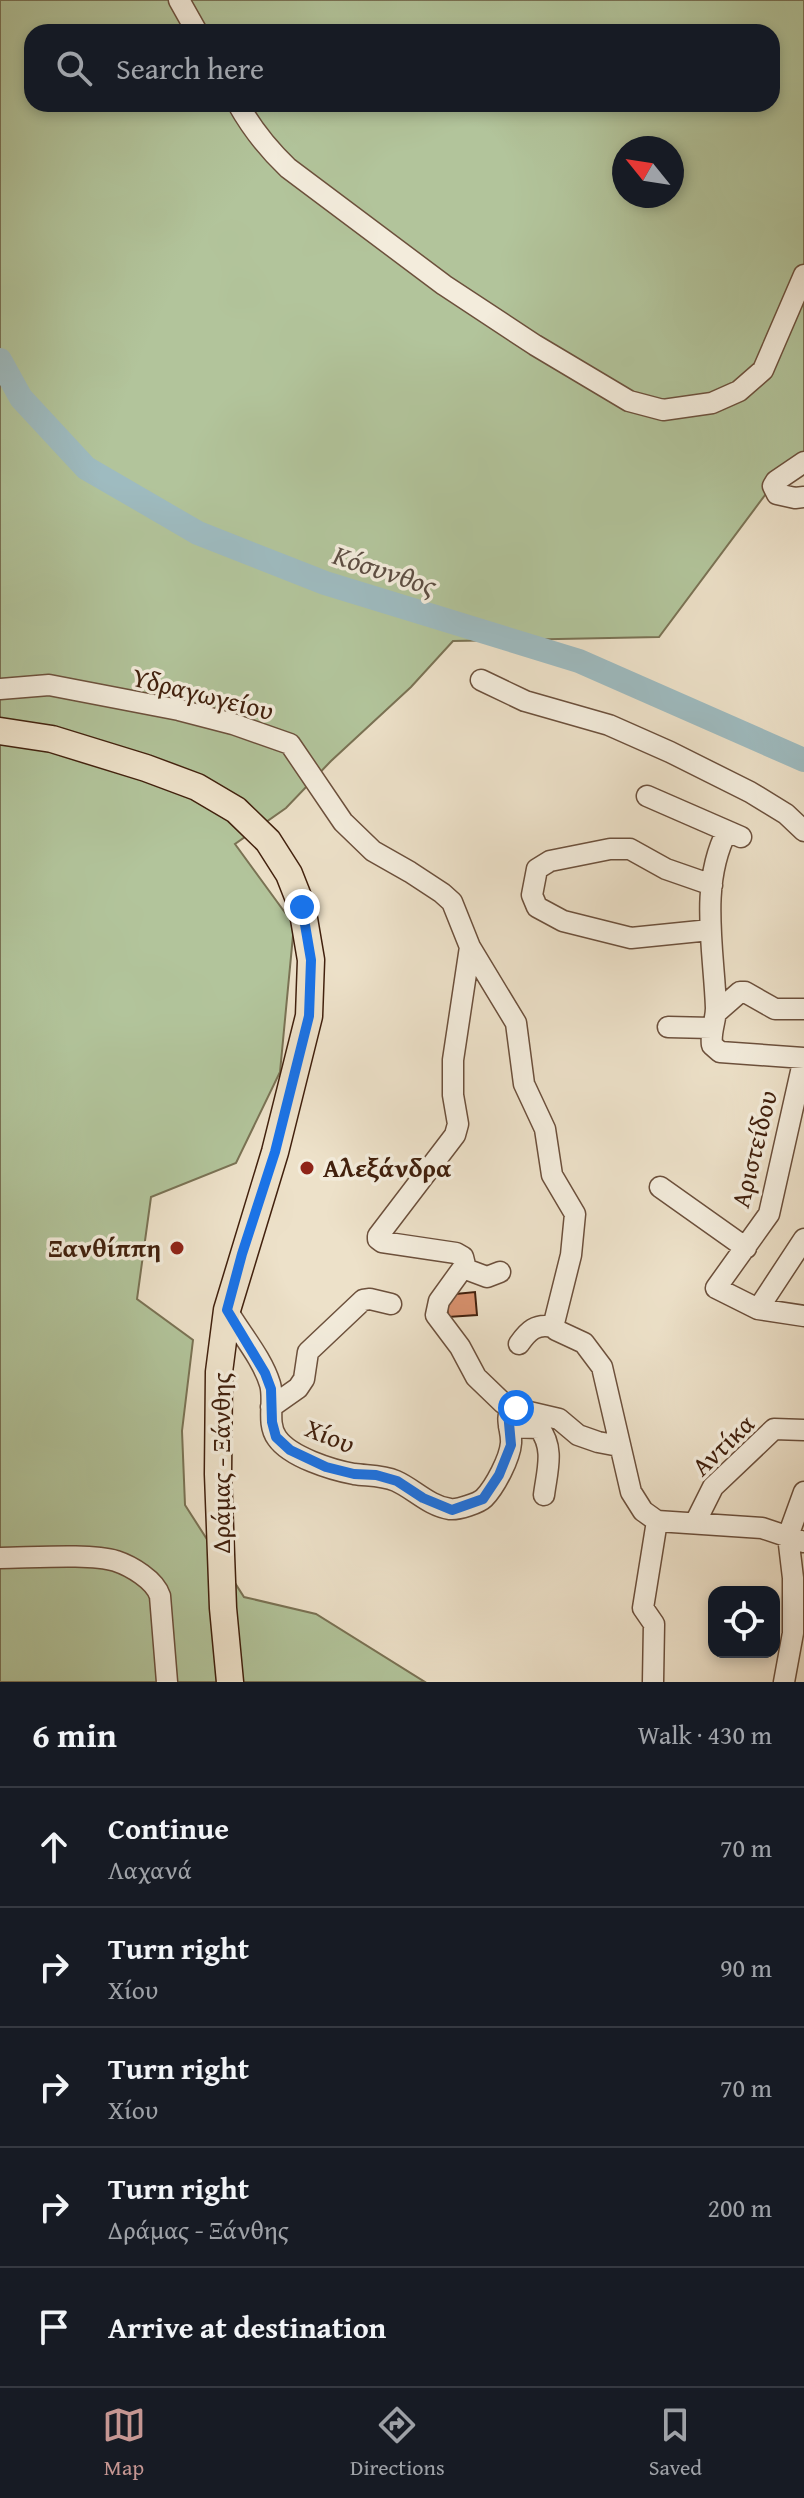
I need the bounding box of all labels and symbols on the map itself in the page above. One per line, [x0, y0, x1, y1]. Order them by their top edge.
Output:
north arrow [612, 136, 684, 208]
water label: Κόσυνθος [327, 533, 443, 606]
street label: Υδραγωγείου [127, 657, 278, 730]
route end [284, 889, 320, 925]
street label: Αριστείδου [720, 1086, 787, 1212]
place label: Αλεξάνδρα [323, 1148, 452, 1187]
marker: Αλεξάνδρα [298, 1159, 316, 1177]
place label: Ξανθίππη [49, 1228, 161, 1267]
marker: Ξανθίππη [168, 1239, 186, 1257]
street label: Δράμας - Ξάνθης [201, 1373, 240, 1553]
route start [498, 1390, 534, 1426]
street label: Αντίκα [682, 1405, 763, 1485]
street label: Χίου [300, 1408, 361, 1463]

